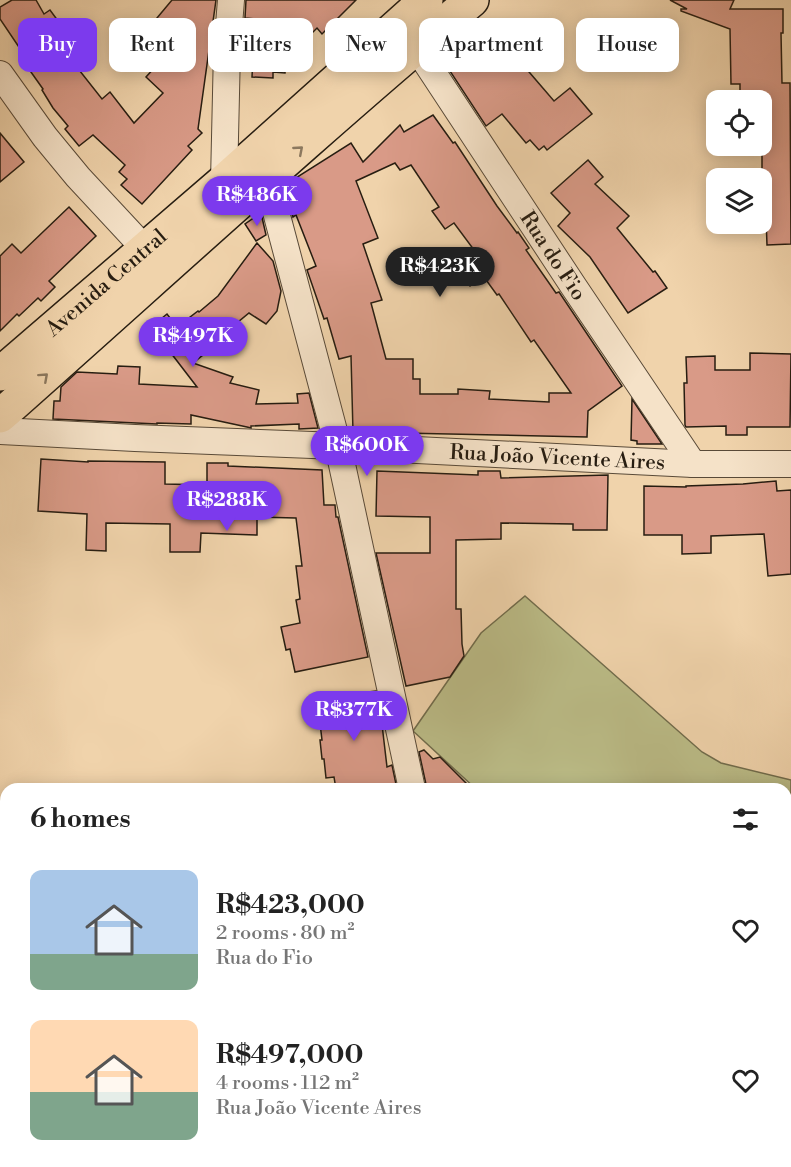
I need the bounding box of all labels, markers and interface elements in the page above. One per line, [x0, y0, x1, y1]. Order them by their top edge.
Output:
chip: Buy [18, 18, 97, 72]
chip: Rent [109, 18, 196, 72]
chip: Filters [208, 18, 313, 72]
chip: New [325, 18, 407, 72]
chip: Apartment [419, 18, 564, 72]
chip: House [576, 18, 679, 72]
map controls [706, 90, 772, 234]
button: locate [706, 90, 772, 156]
one-way arrow [292, 146, 303, 157]
button: layers [706, 168, 772, 234]
pin: R$486K [208, 176, 306, 227]
text: R$486K [216, 183, 298, 208]
street label: Rua do Fio [514, 206, 591, 306]
street label: Avenida Central [40, 224, 173, 343]
pin: R$423K [391, 247, 489, 298]
text: R$423K [400, 254, 480, 279]
pin: R$497K [144, 317, 242, 368]
text: R$497K [153, 324, 233, 349]
one-way arrow [37, 373, 48, 384]
pin: R$600K [318, 426, 416, 477]
text: R$600K [325, 433, 409, 458]
street label: Rua João Vicente Aires [449, 440, 666, 477]
pin: R$288K [178, 481, 276, 532]
text: R$288K [187, 488, 267, 513]
pin: R$377K [305, 691, 403, 742]
text: R$377K [315, 698, 393, 723]
text: 6 homes [30, 803, 131, 835]
icon: filters [729, 803, 762, 836]
text: R$423,000 [216, 889, 365, 921]
icon: home [78, 894, 150, 966]
icon: heart [729, 914, 762, 947]
text: 2 rooms · 80 m² [216, 921, 354, 946]
text: Rua do Fio [216, 946, 313, 971]
text: R$497,000 [216, 1039, 363, 1071]
icon: home [78, 1044, 150, 1116]
icon: heart [729, 1064, 762, 1097]
text: 4 rooms · 112 m² [216, 1071, 359, 1096]
text: Rua João Vicente Aires [216, 1096, 421, 1121]

